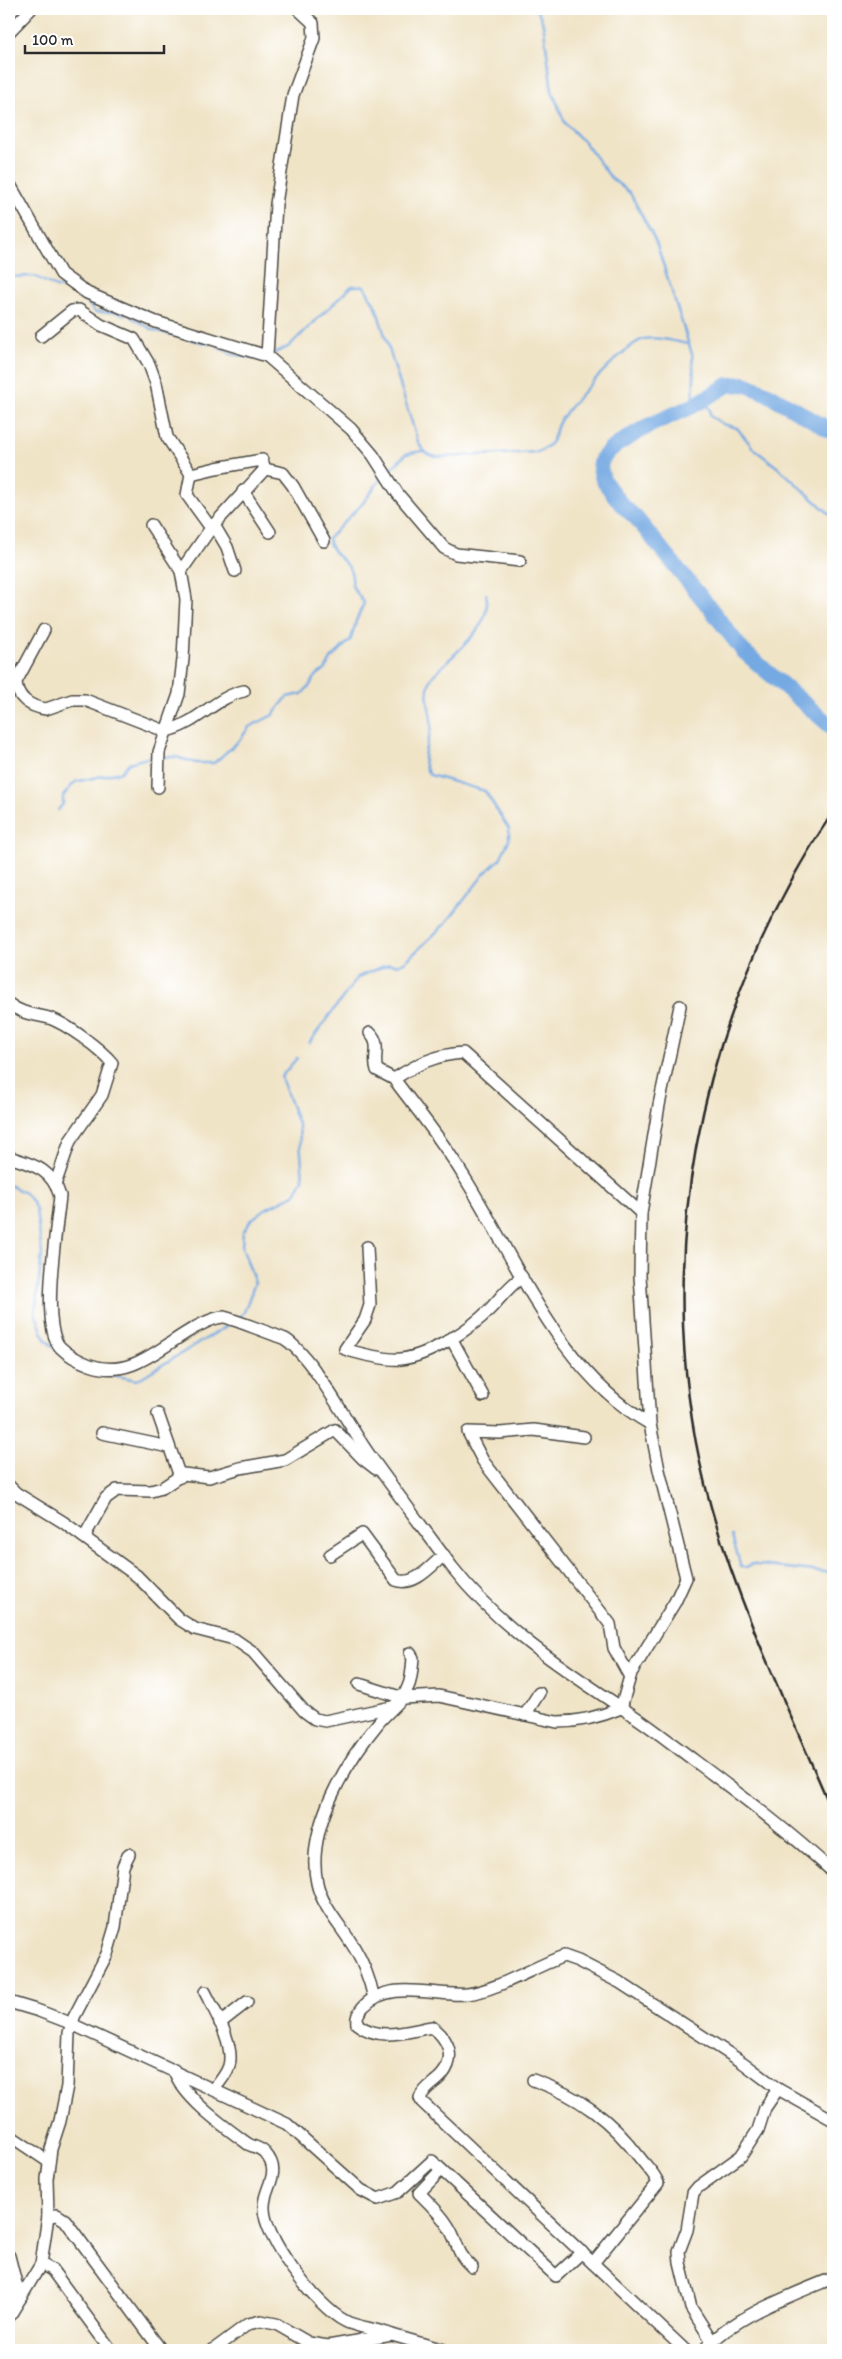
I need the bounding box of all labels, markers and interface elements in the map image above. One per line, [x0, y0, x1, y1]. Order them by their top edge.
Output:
scale bar [25, 22, 164, 54]
text: 100 m [32, 31, 74, 49]

